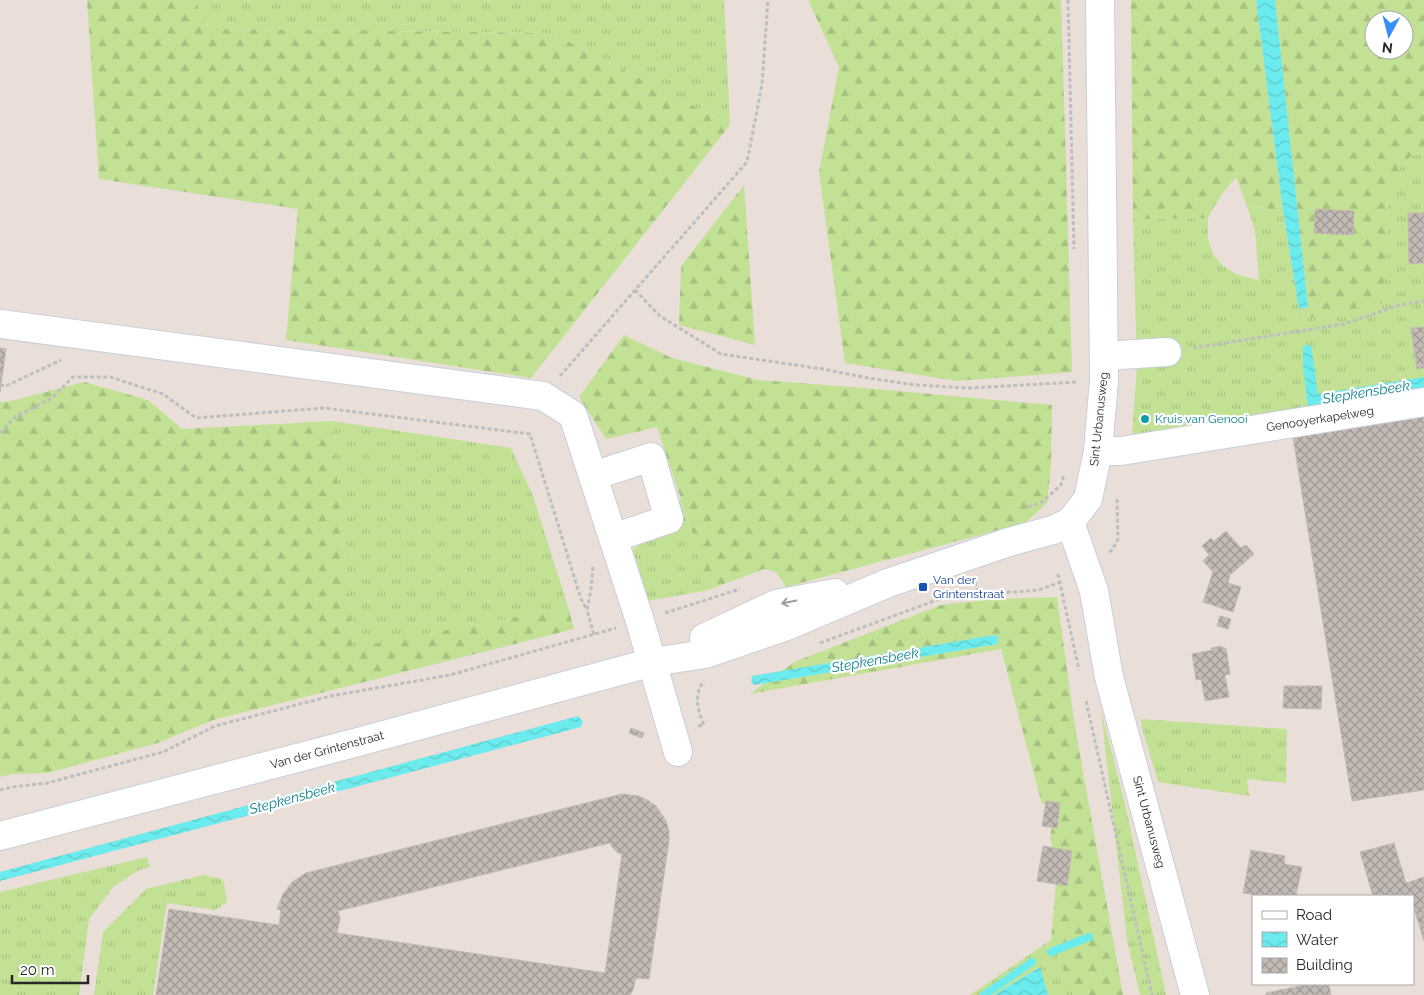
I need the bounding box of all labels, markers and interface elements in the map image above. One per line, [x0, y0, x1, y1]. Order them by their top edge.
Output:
north arrow [1364, 10, 1414, 60]
text: N [1381, 39, 1394, 56]
street label: Sint Urbanusweg [1087, 371, 1111, 467]
water label: Stepkensbeek [1320, 377, 1411, 407]
street label: Genooyerkapelweg [1265, 404, 1375, 434]
place label: Kruis van Genooi [1155, 412, 1248, 426]
marker: Kruis van Genooi [1139, 413, 1151, 425]
place label: Van der Grintenstraat [933, 573, 1004, 601]
marker: Van der Grintenstraat [917, 581, 929, 593]
one-way arrow [781, 598, 797, 607]
water label: Stepkensbeek [829, 644, 920, 676]
street label: Van der Grintenstraat [269, 728, 385, 772]
street label: Sint Urbanusweg [1130, 774, 1168, 870]
water label: Stepkensbeek [246, 779, 337, 817]
legend [1252, 895, 1414, 985]
text: Road [1296, 906, 1332, 924]
text: Water [1296, 931, 1339, 949]
scale bar [12, 952, 89, 984]
text: Building [1296, 956, 1353, 974]
text: 20 m [20, 961, 55, 979]

